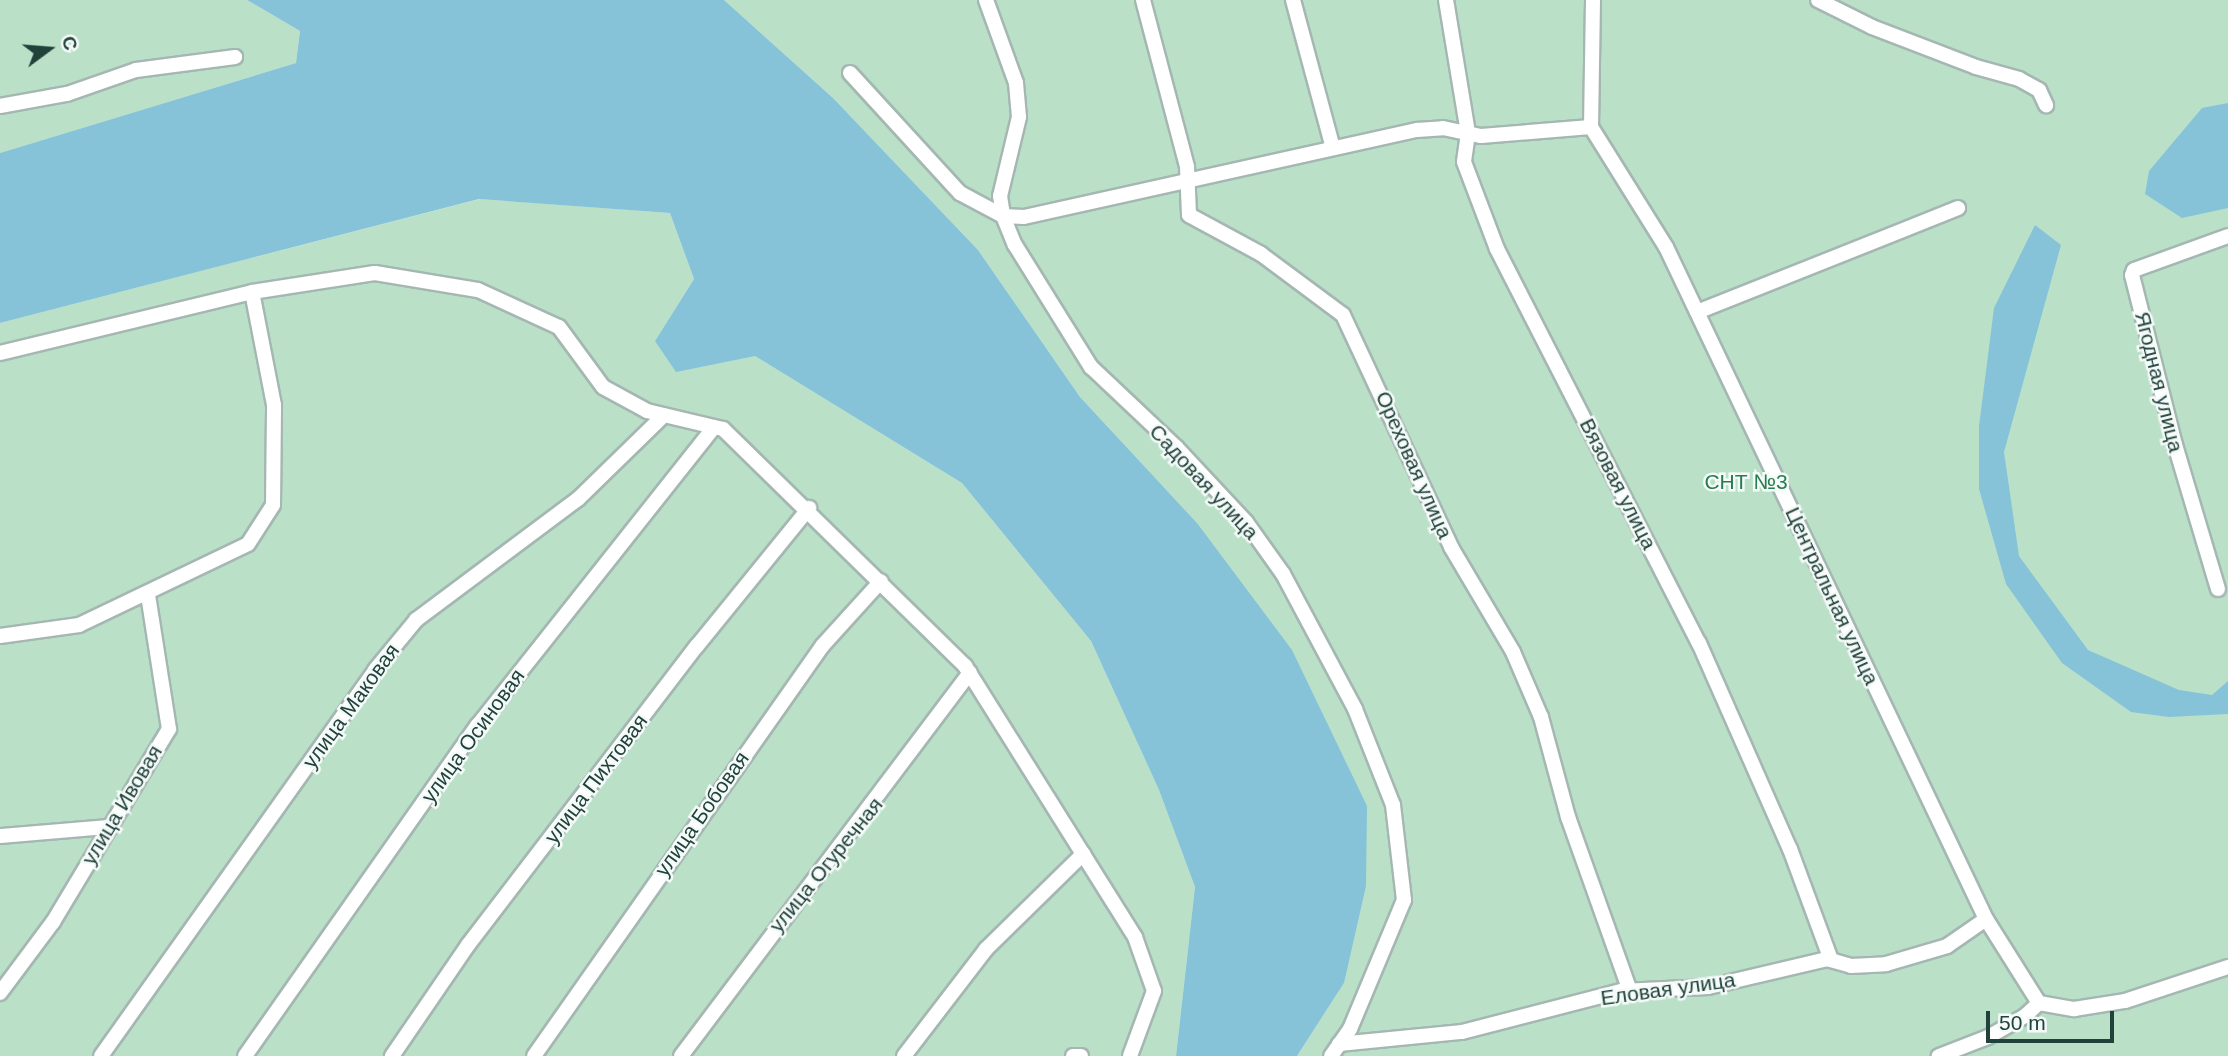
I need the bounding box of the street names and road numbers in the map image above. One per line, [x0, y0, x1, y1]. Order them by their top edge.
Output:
street label: Ягодная улица [2129, 309, 2189, 455]
street label: Ореховая улица [1370, 387, 1458, 543]
street label: Вязовая улица [1574, 414, 1662, 554]
street label: Садовая улица [1144, 419, 1264, 545]
street label: Центральная улица [1780, 503, 1884, 689]
street label: улица Маковая [297, 639, 405, 773]
street label: улица Осиновая [416, 664, 530, 808]
street label: улица Пихтовая [539, 709, 653, 849]
street label: улица Ивовая [76, 741, 168, 869]
street label: улица Бобовая [650, 747, 754, 881]
street label: улица Огуречная [764, 793, 888, 937]
street label: Еловая улица [1599, 967, 1737, 1011]

